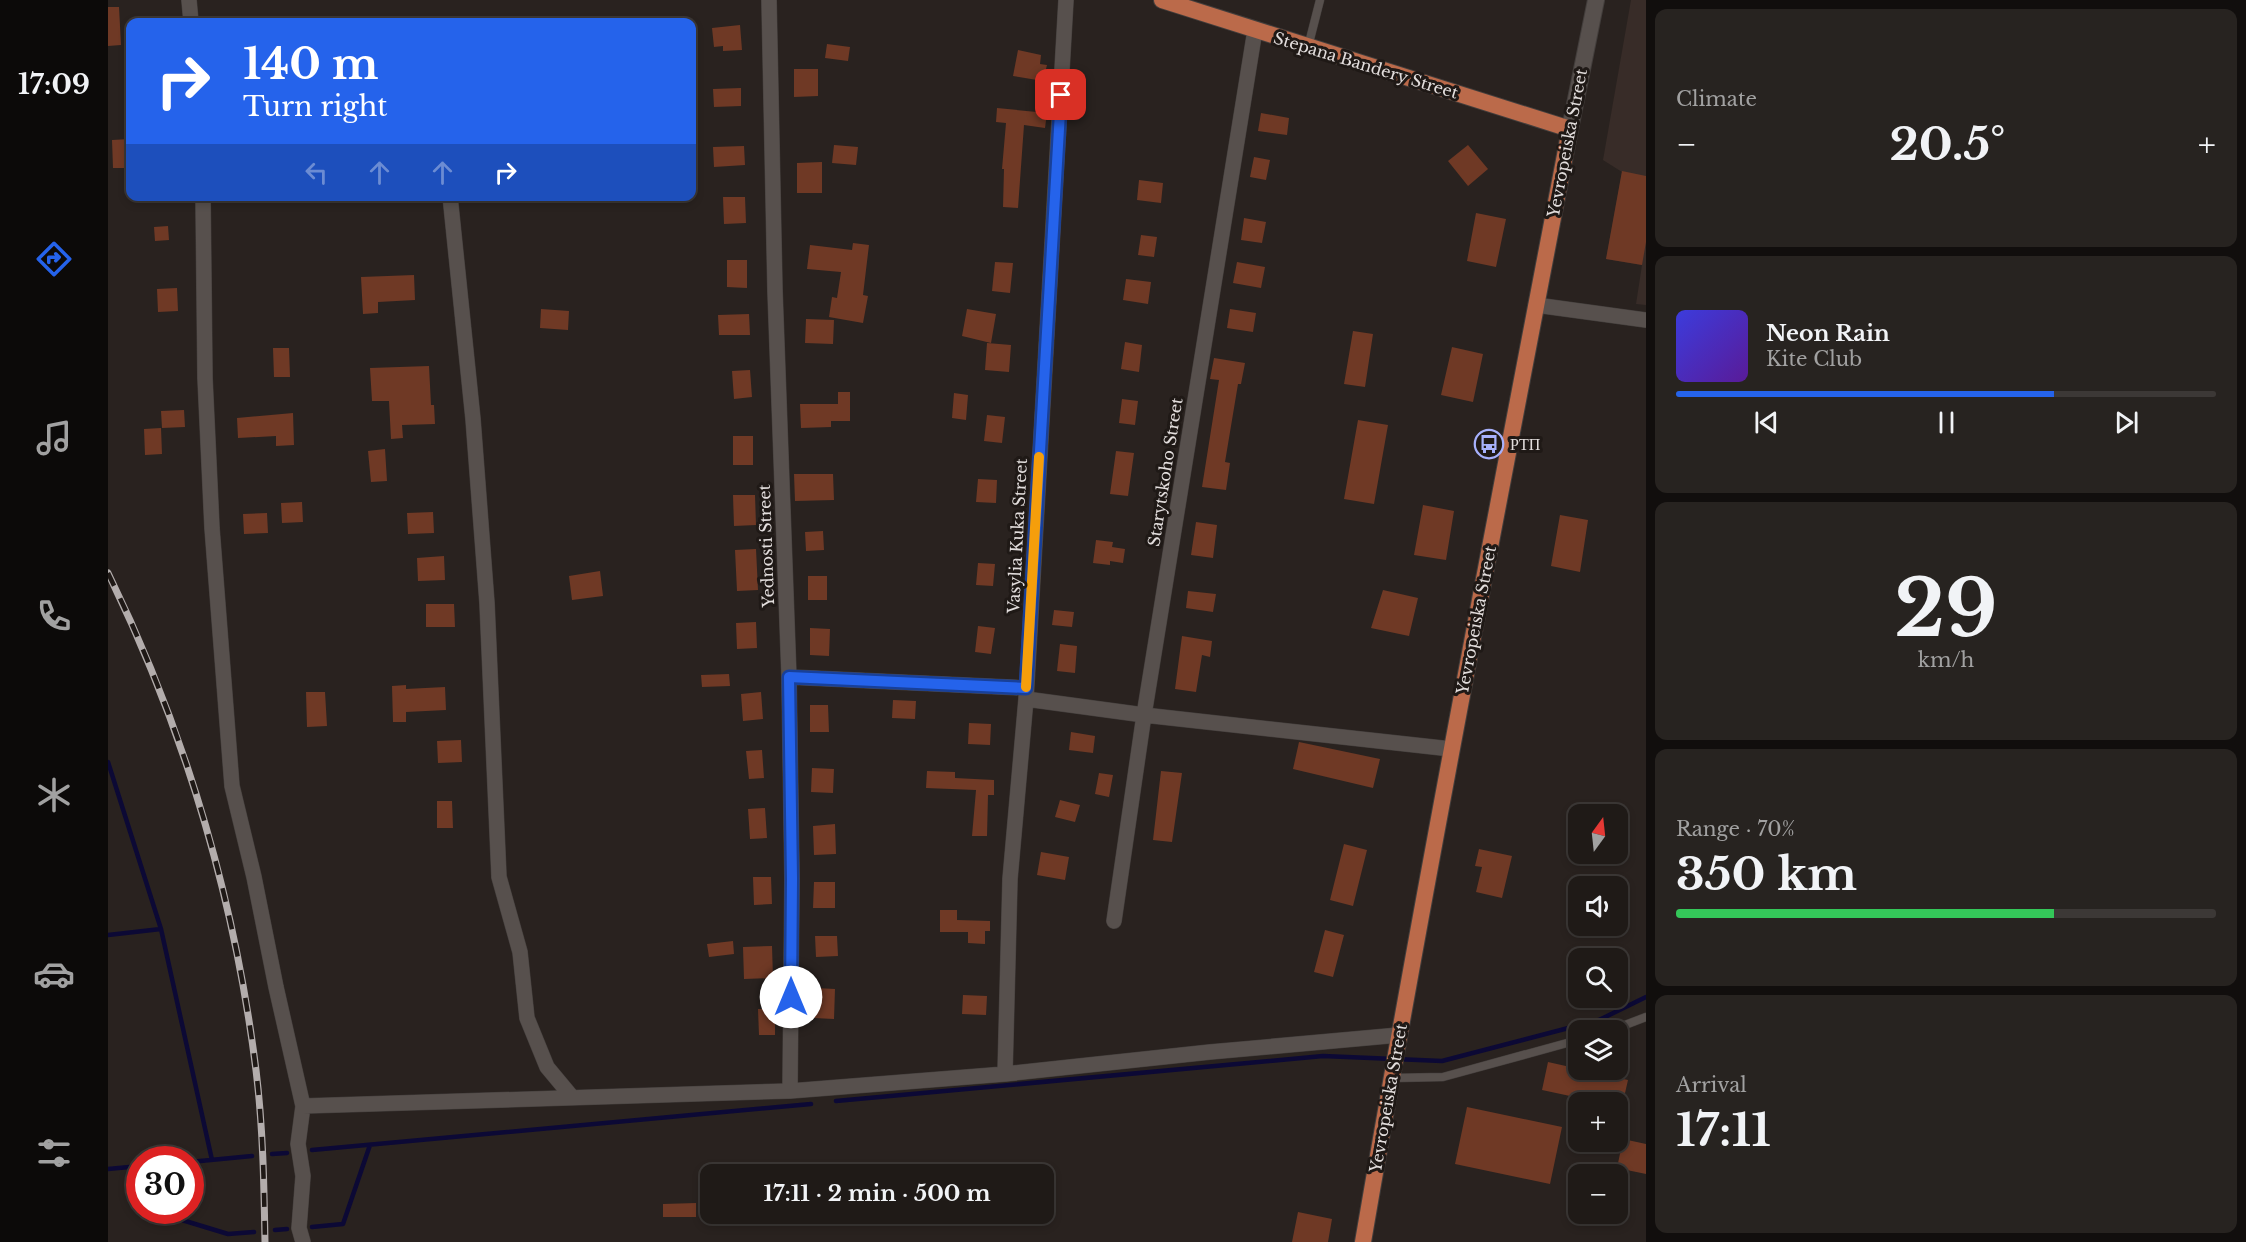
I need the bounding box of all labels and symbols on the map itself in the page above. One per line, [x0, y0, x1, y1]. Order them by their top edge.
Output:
street label: Stepana Bandery Street [1271, 27, 1461, 103]
street label: Yevropeiska Street [1543, 67, 1591, 220]
pin [1035, 69, 1086, 120]
street label: Starytskoho Street [1143, 396, 1187, 548]
bus stop icon: РТП [1473, 428, 1505, 460]
place label: РТП [1510, 434, 1541, 454]
street label: Vasylia Kuka Street [1003, 458, 1031, 615]
street label: Yednosti Street [754, 484, 778, 609]
street label: Yevropeiska Street [1452, 544, 1500, 697]
north arrow [1568, 804, 1628, 864]
position arrow [759, 965, 823, 1029]
street label: Yevropeiska Street [1365, 1022, 1411, 1175]
speed limit sign: 30 [126, 1146, 204, 1224]

